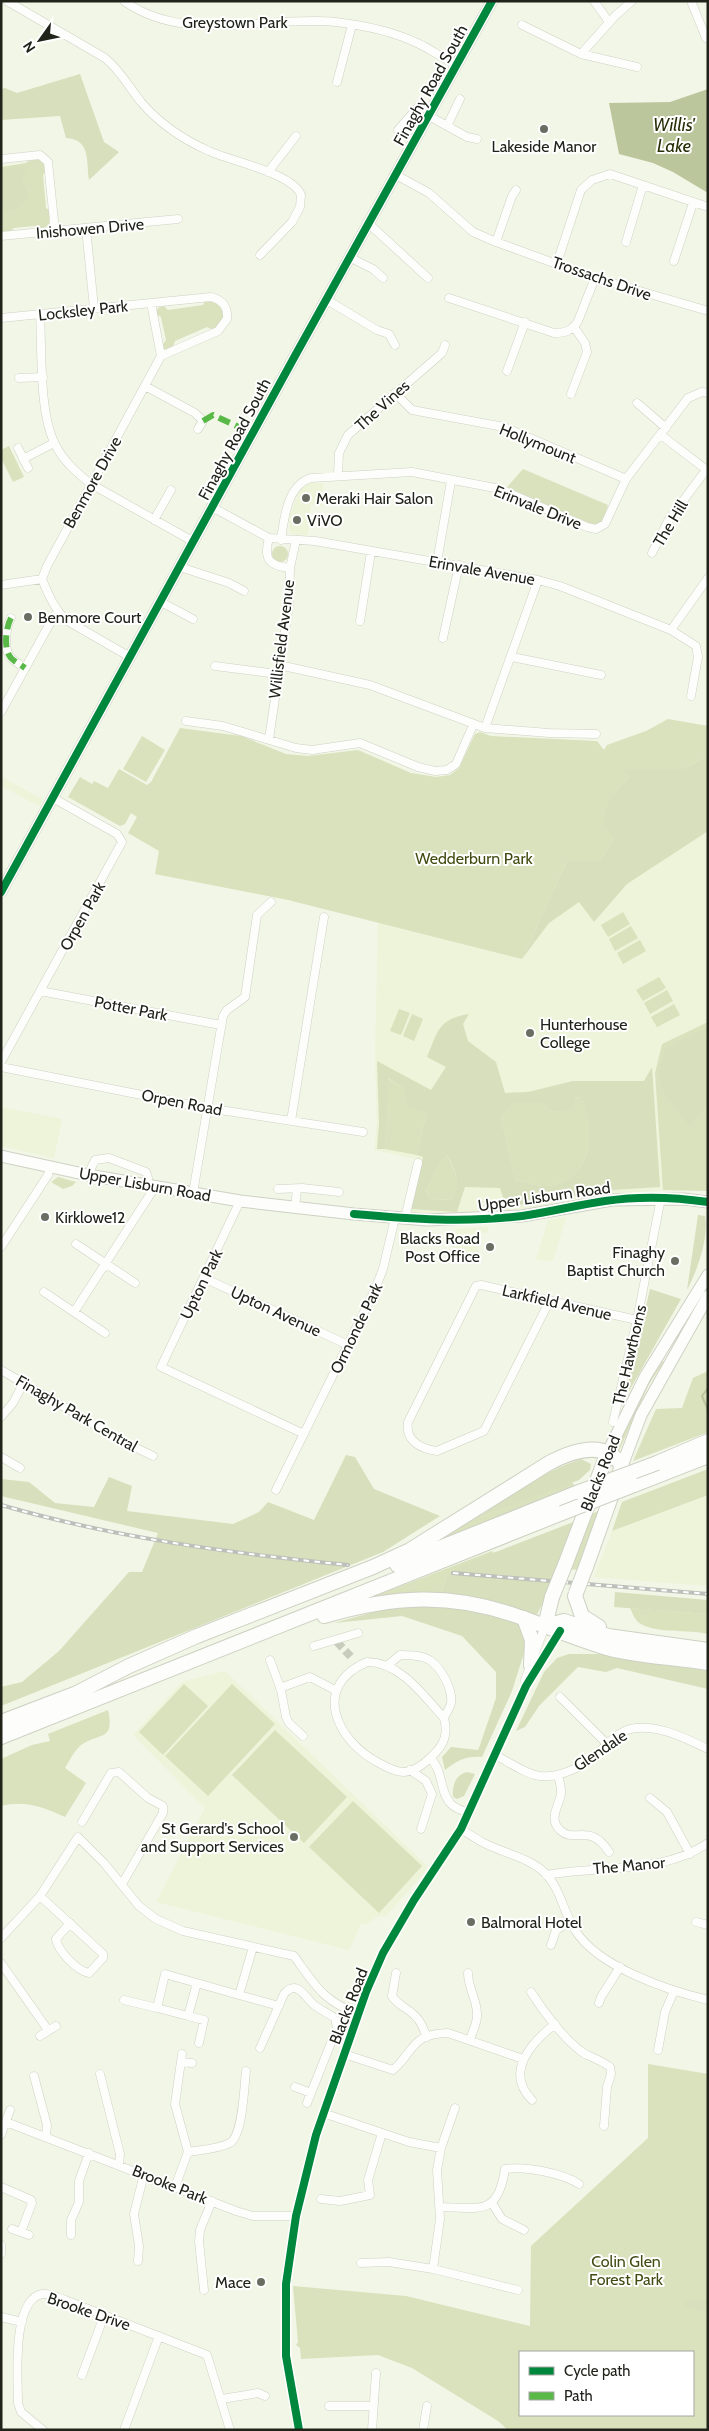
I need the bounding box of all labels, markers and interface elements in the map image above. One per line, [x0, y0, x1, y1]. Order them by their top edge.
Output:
street label: Greystown Park [182, 13, 288, 32]
north arrow [15, 15, 65, 65]
street label: Finaghy Road South [389, 21, 472, 149]
text: N [19, 38, 39, 56]
water label: Willis' Lake [653, 114, 695, 157]
marker: Lakeside Manor [538, 123, 550, 135]
place label: Lakeside Manor [492, 137, 597, 156]
street label: Inishowen Drive [35, 214, 145, 243]
street label: Trossachs Drive [550, 253, 654, 304]
street label: Locksley Park [37, 296, 130, 325]
street label: Finaghy Road South [194, 375, 275, 503]
street label: The Vines [351, 376, 414, 435]
street label: Hollymount [497, 420, 579, 468]
street label: Benmore Drive [59, 433, 125, 531]
street label: Erinvale Drive [491, 481, 584, 534]
place label: Meraki Hair Salon [316, 489, 433, 508]
marker: Meraki Hair Salon [300, 492, 312, 504]
street label: The Hill [649, 496, 692, 550]
place label: ViVO [307, 511, 343, 530]
marker: ViVO [291, 514, 303, 526]
street label: Erinvale Avenue [427, 552, 537, 589]
street label: Willisfield Avenue [265, 578, 298, 700]
place label: Benmore Court [38, 608, 142, 627]
marker: Benmore Court [22, 611, 34, 623]
park label: Wedderburn Park [415, 849, 534, 868]
street label: Orpen Park [56, 878, 110, 954]
street label: Potter Park [93, 992, 170, 1025]
place label: Hunterhouse College [540, 1015, 628, 1052]
marker: Hunterhouse College [524, 1027, 536, 1039]
street label: Orpen Road [140, 1085, 224, 1120]
street label: Upper Lisburn Road [77, 1164, 212, 1205]
street label: Upper Lisburn Road [477, 1178, 612, 1215]
place label: Kirklowe12 [55, 1208, 125, 1227]
marker: Kirklowe12 [39, 1211, 51, 1223]
place label: Blacks Road Post Office [400, 1229, 480, 1266]
marker: Blacks Road Post Office [484, 1241, 496, 1253]
place label: Finaghy Baptist Church [567, 1243, 665, 1280]
street label: Upton Park [176, 1245, 227, 1322]
marker: Finaghy Baptist Church [669, 1255, 681, 1267]
street label: Ormonde Park [326, 1279, 387, 1377]
street label: Larkfield Avenue [500, 1281, 613, 1324]
street label: Upton Avenue [228, 1282, 324, 1341]
street label: The Hawthorns [609, 1303, 650, 1407]
street label: Finaghy Park Central [13, 1371, 141, 1456]
street label: Blacks Road [577, 1432, 624, 1514]
street label: Glendale [570, 1726, 630, 1775]
place label: St Gerard's School and Support Services [141, 1819, 284, 1856]
marker: St Gerard's School and Support Services [288, 1831, 300, 1843]
street label: The Manor [592, 1853, 667, 1878]
place label: Balmoral Hotel [481, 1913, 582, 1932]
marker: Balmoral Hotel [465, 1916, 477, 1928]
street label: Blacks Road [325, 1965, 372, 2047]
street label: Brooke Park [129, 2161, 211, 2208]
park label: Colin Glen Forest Park [589, 2252, 664, 2289]
place label: Mace [215, 2273, 251, 2292]
marker: Mace [255, 2276, 267, 2288]
street label: Brooke Drive [45, 2288, 133, 2335]
legend [519, 2351, 694, 2416]
text: Cycle path [564, 2362, 630, 2380]
text: Path [564, 2387, 593, 2405]

